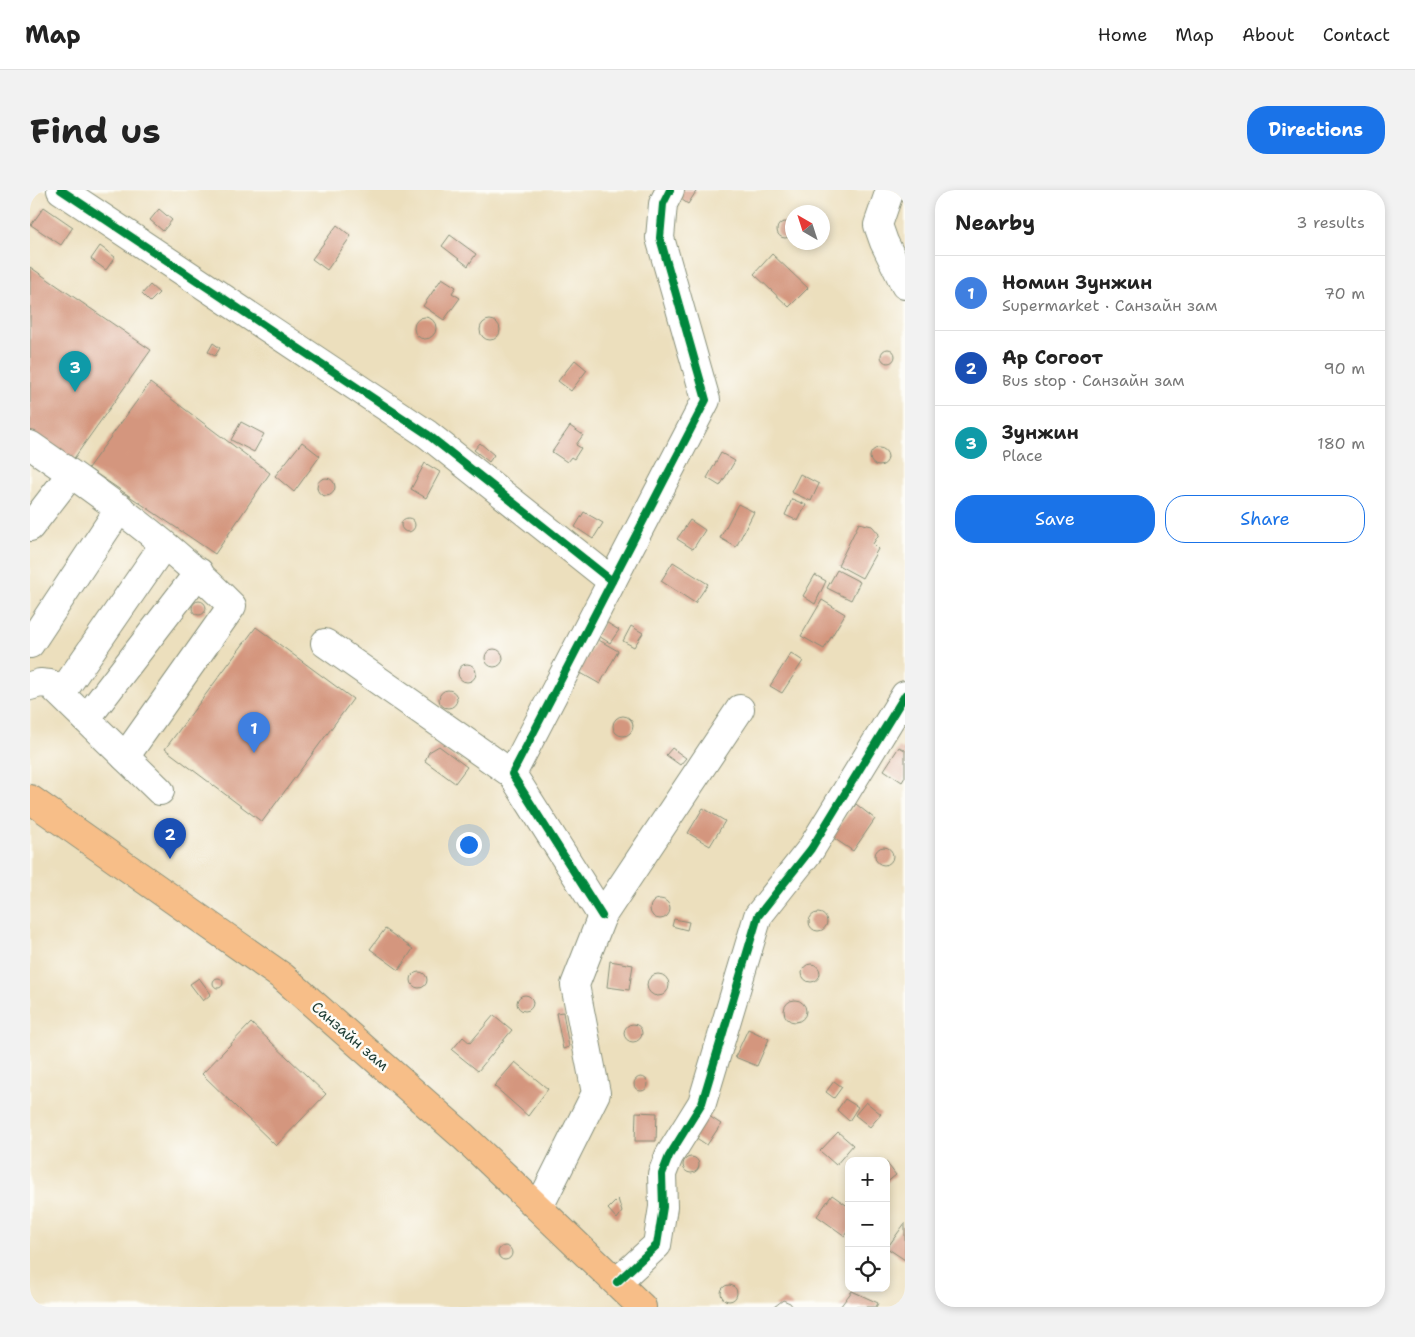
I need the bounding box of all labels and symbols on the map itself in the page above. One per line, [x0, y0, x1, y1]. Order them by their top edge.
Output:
north arrow [785, 205, 830, 250]
pin: 3 [59, 351, 91, 392]
pin: 1 [238, 712, 270, 753]
pin: 2 [154, 818, 186, 859]
your location [456, 832, 482, 858]
street label: Санзайн зам [307, 997, 393, 1075]

